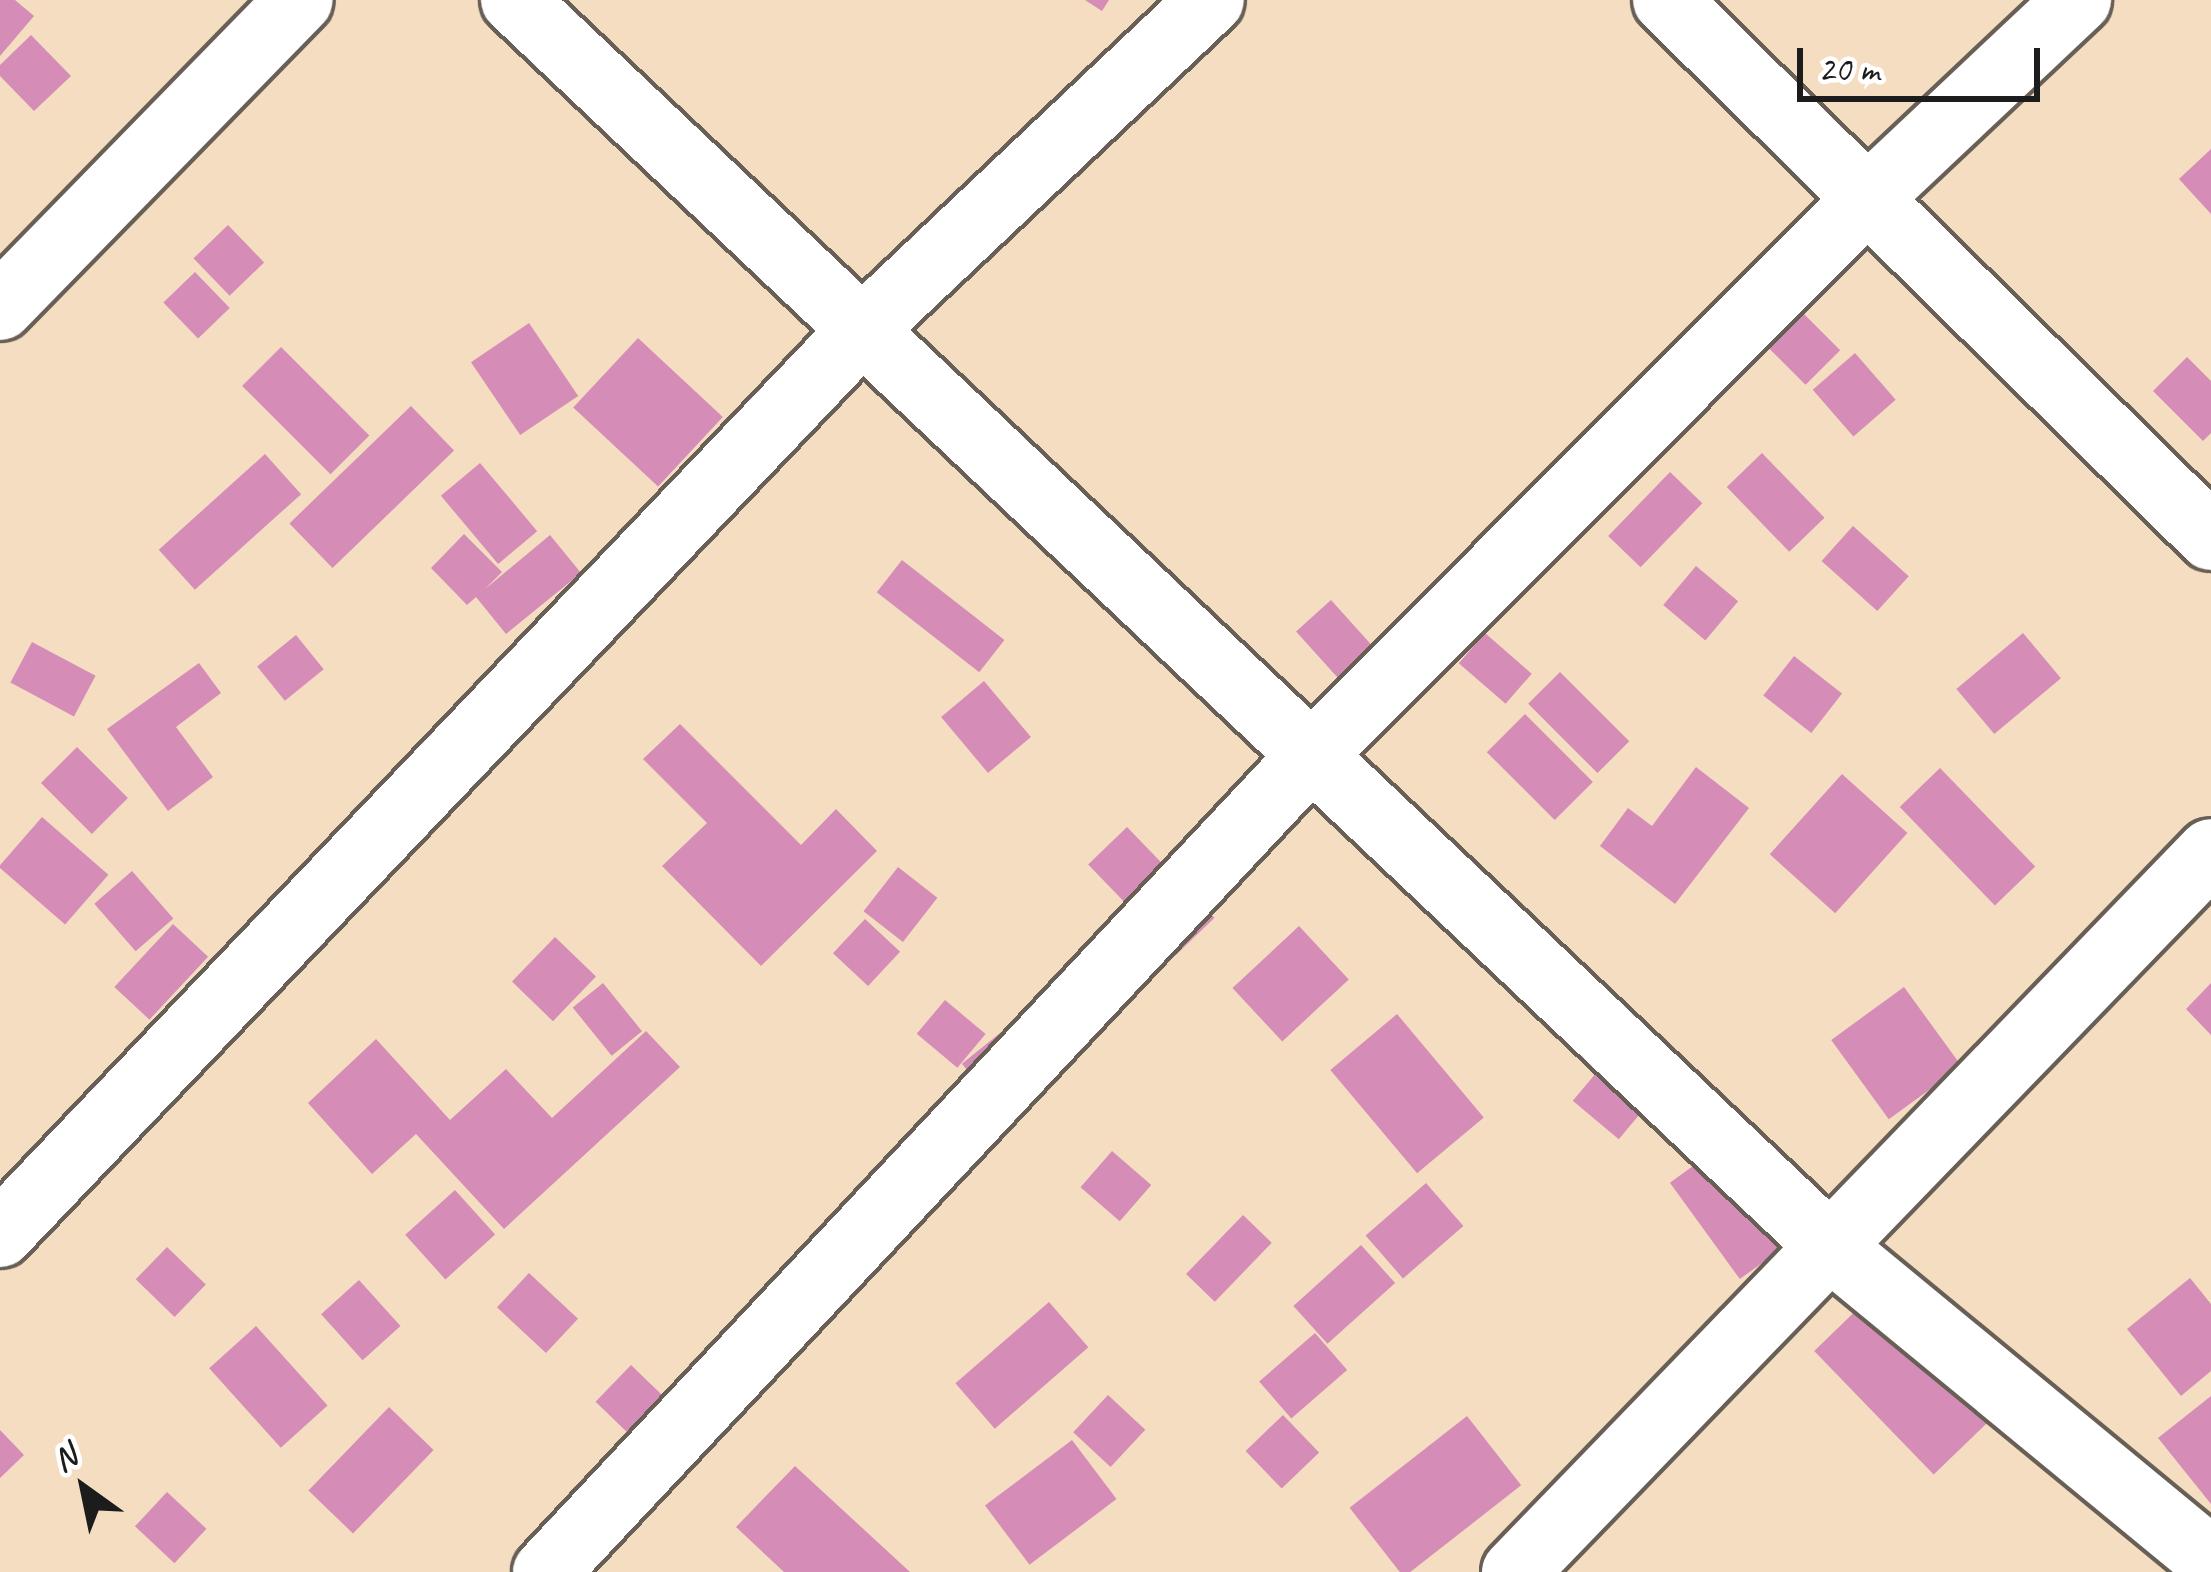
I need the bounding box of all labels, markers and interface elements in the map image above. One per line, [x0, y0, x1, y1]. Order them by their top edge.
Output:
scale bar [1803, 24, 2046, 98]
text: 20 m [1818, 46, 1879, 92]
north arrow [24, 1428, 144, 1548]
text: N [44, 1435, 84, 1481]

